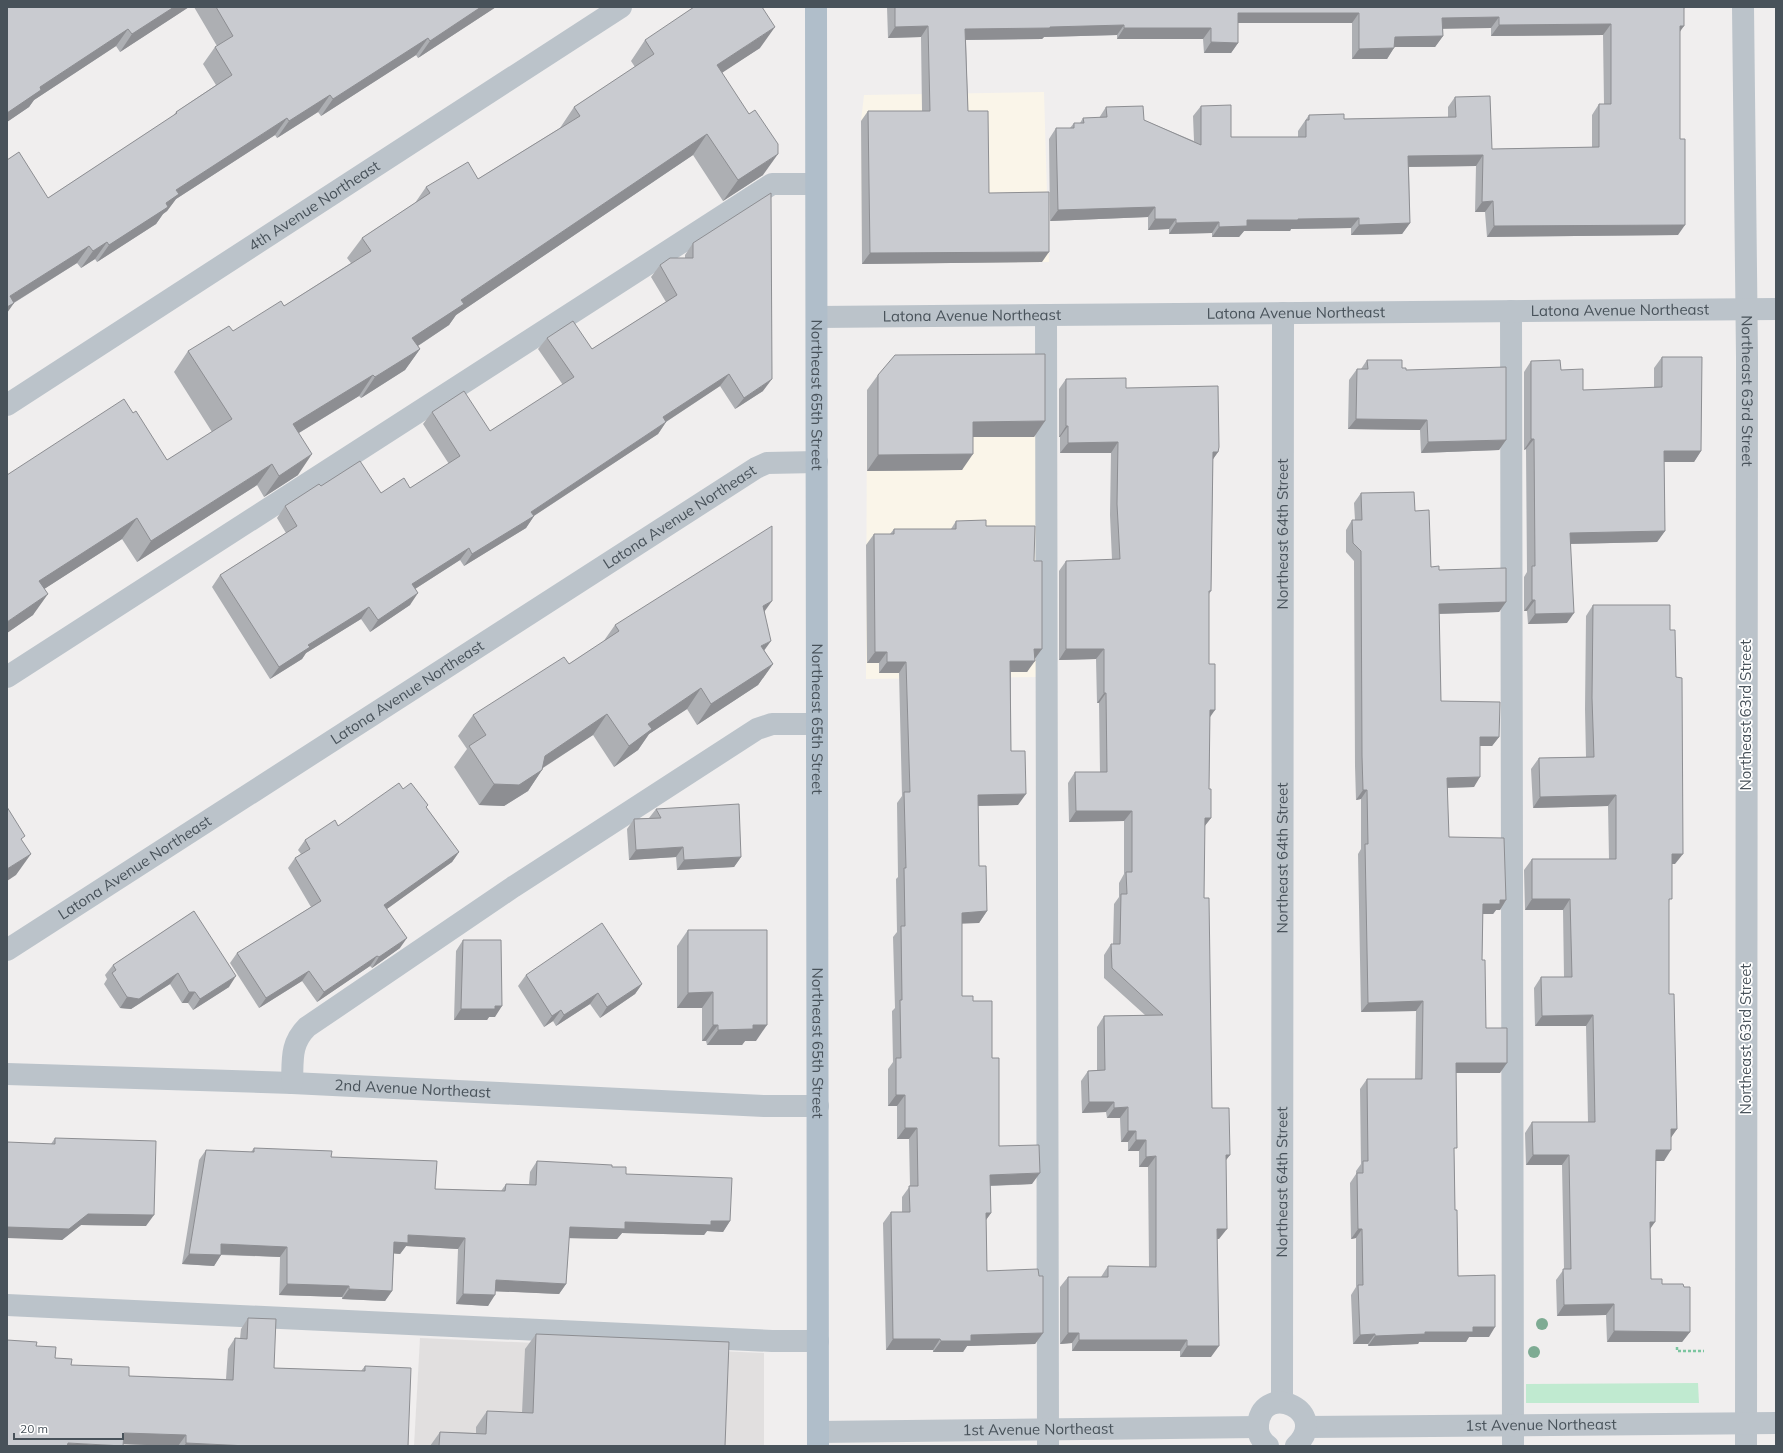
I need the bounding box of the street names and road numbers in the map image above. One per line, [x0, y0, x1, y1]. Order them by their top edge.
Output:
street label: 4th Avenue Northeast [245, 156, 383, 255]
street label: Latona Avenue Northeast [1531, 300, 1709, 320]
street label: Latona Avenue Northeast [1207, 302, 1385, 323]
street label: Latona Avenue Northeast [883, 305, 1061, 325]
street label: Northeast 63rd Street [1738, 315, 1757, 467]
street label: Northeast 65th Street [807, 319, 827, 471]
street label: Northeast 64th Street [1273, 458, 1292, 610]
street label: Latona Avenue Northeast [599, 460, 760, 573]
street label: Latona Avenue Northeast [327, 636, 487, 748]
street label: Northeast 63rd Street [1736, 639, 1755, 791]
street label: Northeast 65th Street [808, 643, 827, 795]
street label: Northeast 64th Street [1272, 782, 1292, 934]
street label: Latona Avenue Northeast [54, 811, 215, 924]
street label: Northeast 63rd Street [1736, 963, 1755, 1115]
street label: Northeast 65th Street [808, 967, 828, 1119]
street label: 2nd Avenue Northeast [334, 1075, 491, 1102]
street label: Northeast 64th Street [1272, 1106, 1291, 1258]
street label: 1st Avenue Northeast [1465, 1414, 1617, 1435]
street label: 1st Avenue Northeast [962, 1419, 1114, 1439]

